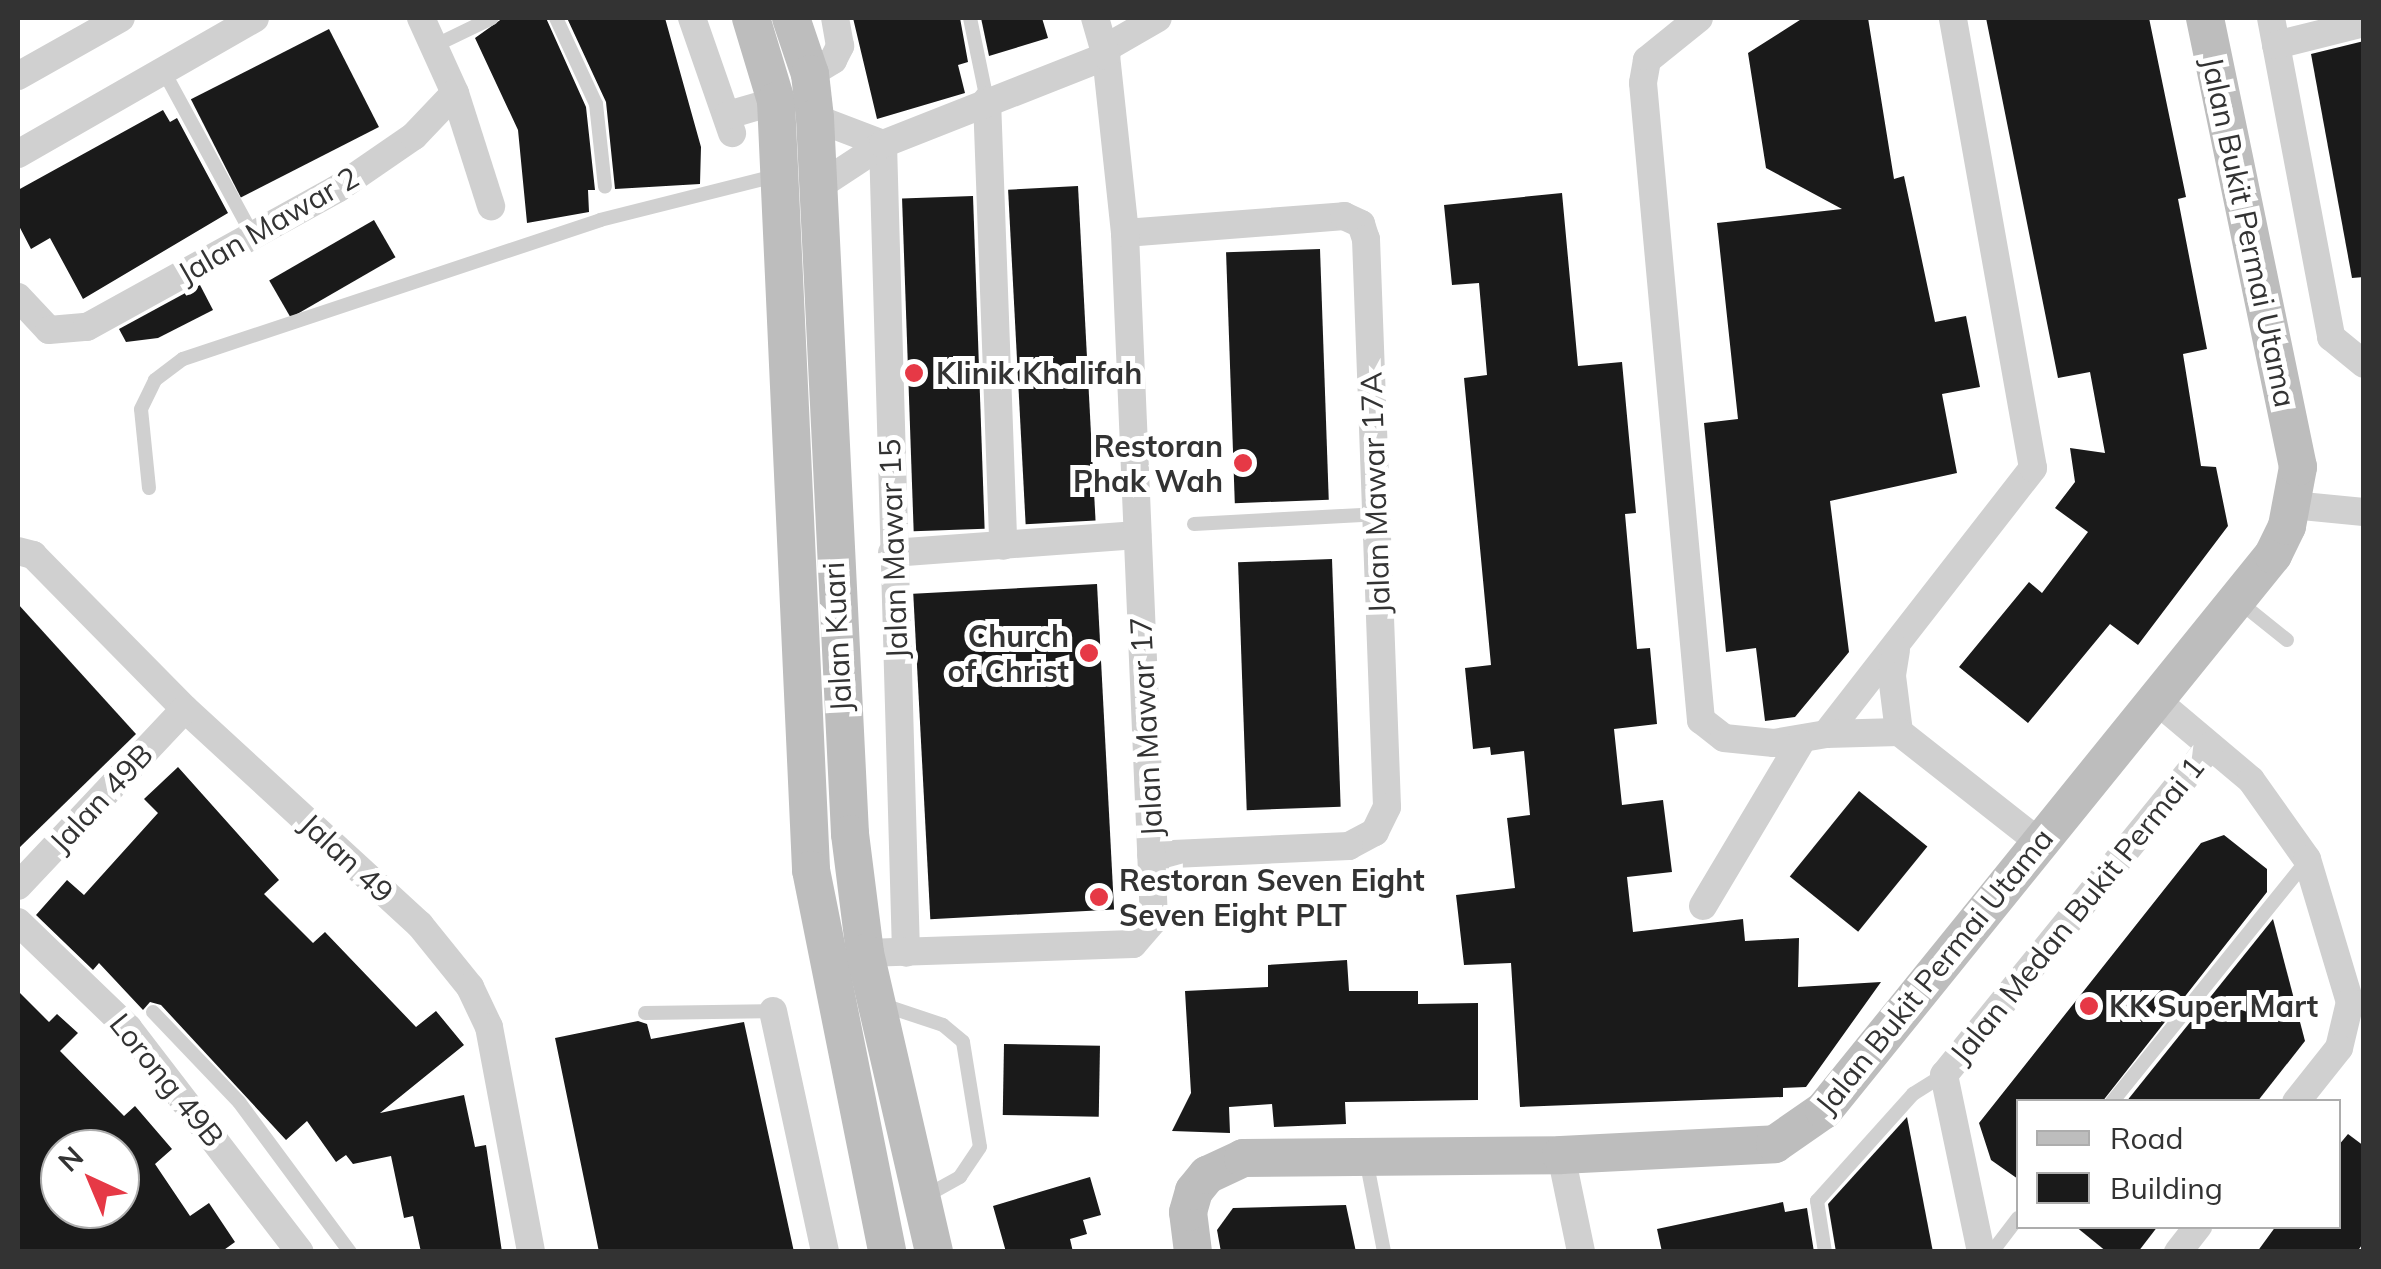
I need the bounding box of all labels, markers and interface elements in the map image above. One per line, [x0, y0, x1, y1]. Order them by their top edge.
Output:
street label: Jalan Bukit Permai Utama [2194, 54, 2304, 410]
street label: Jalan Mawar 2 [171, 159, 365, 291]
place label: Klinik Khalifah [936, 355, 1142, 391]
marker: Klinik Khalifah [901, 360, 927, 386]
street label: Jalan Mawar 17A [1353, 371, 1397, 615]
place label: Restoran Phak Wah [1073, 428, 1223, 498]
street label: Jalan Mawar 15 [871, 438, 915, 660]
marker: Restoran Phak Wah [1232, 452, 1254, 474]
street label: Jalan Kuari [815, 561, 859, 713]
street label: Jalan Mawar 17 [1122, 616, 1170, 838]
place label: Church of Christ [948, 618, 1069, 688]
marker: Church of Christ [1078, 642, 1100, 664]
street label: Jalan 49B [42, 736, 160, 860]
street label: Jalan Medan Bukit Permai 1 [1942, 749, 2212, 1071]
street label: Jalan 49 [293, 806, 401, 910]
street label: Jalan Bukit Permai Utama [1808, 821, 2060, 1121]
place label: Restoran Seven Eight Seven Eight PLT [1119, 862, 1425, 932]
marker: Restoran Seven Eight Seven Eight PLT [1088, 886, 1110, 908]
place label: KK Super Mart [2109, 988, 2318, 1024]
marker: KK Super Mart [2078, 995, 2100, 1017]
street label: Lorong 49B [102, 1006, 232, 1154]
legend [2016, 1099, 2341, 1229]
text: Road [2110, 1119, 2184, 1157]
north arrow [40, 1129, 140, 1229]
text: N [50, 1139, 90, 1178]
text: Building [2110, 1169, 2223, 1207]

